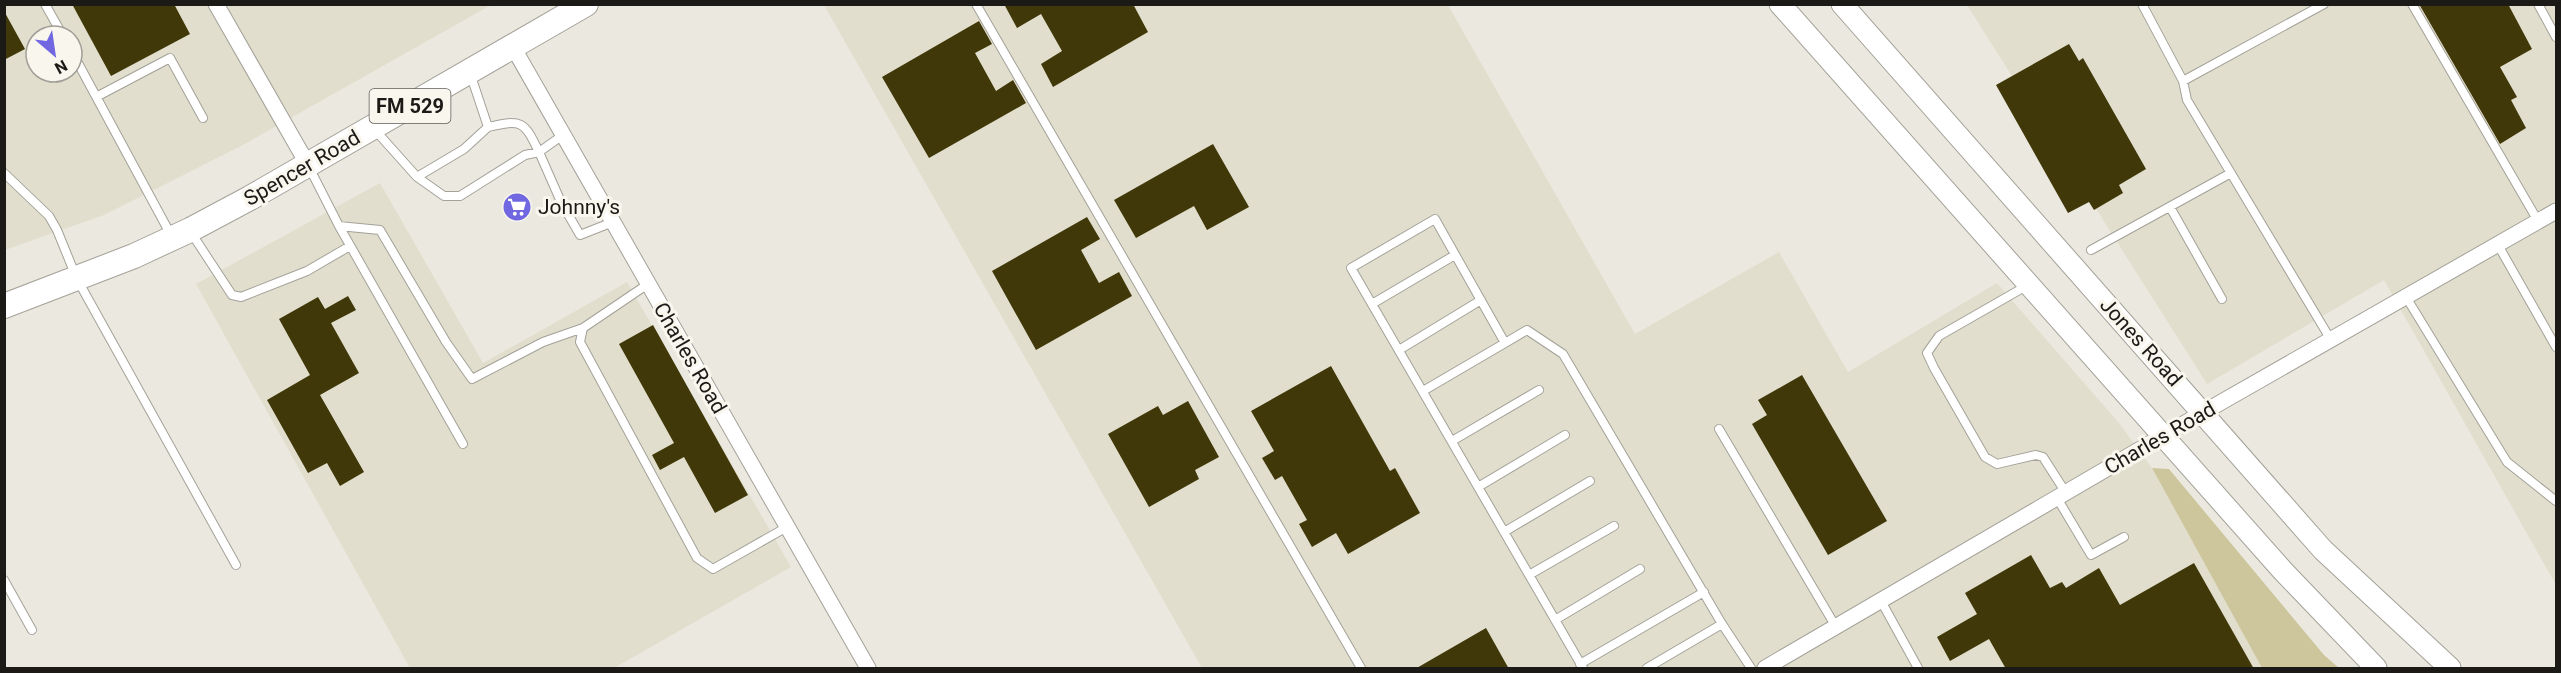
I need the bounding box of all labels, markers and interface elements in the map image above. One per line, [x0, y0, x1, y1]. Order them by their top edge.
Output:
north arrow [24, 24, 84, 84]
text: N [51, 56, 71, 78]
road number: FM 529 [370, 89, 450, 123]
street label: Spencer Road [240, 125, 364, 211]
supermarket icon: Johnny's [501, 191, 533, 223]
place label: Johnny's [538, 195, 620, 219]
street label: Jones Road [2095, 293, 2187, 391]
street label: Charles Road [649, 298, 731, 418]
street label: Charles Road [2100, 397, 2220, 479]

